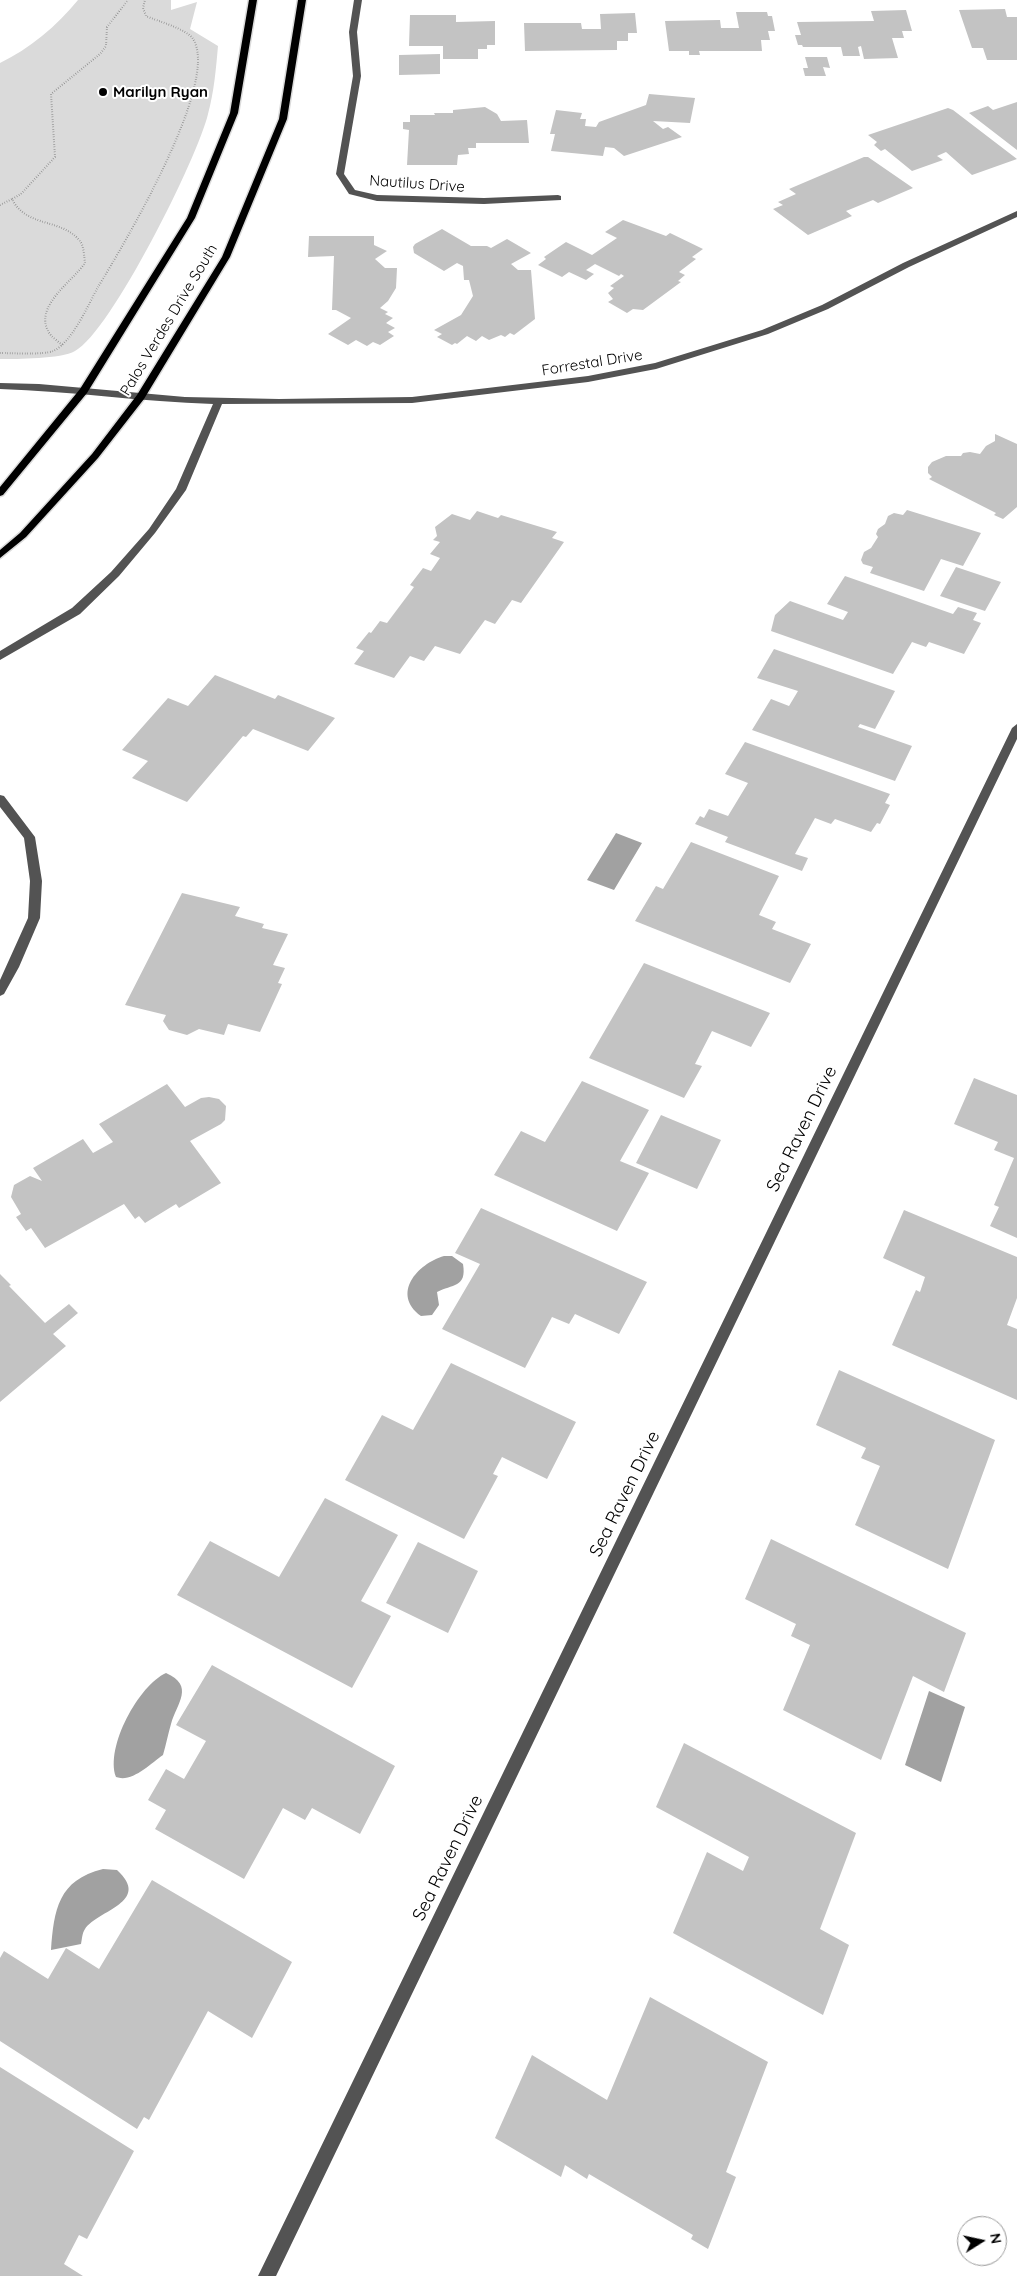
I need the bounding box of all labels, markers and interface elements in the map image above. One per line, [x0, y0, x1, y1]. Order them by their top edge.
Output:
place label: Marilyn Ryan [113, 83, 208, 101]
marker: Marilyn Ryan [97, 86, 109, 98]
street label: Nautilus Drive [369, 172, 465, 196]
street label: Palos Verdes Drive South [117, 241, 221, 399]
street label: Forrestal Drive [540, 346, 644, 380]
street label: Sea Raven Drive [762, 1063, 842, 1195]
street label: Sea Raven Drive [585, 1428, 665, 1560]
street label: Sea Raven Drive [408, 1792, 488, 1924]
north arrow [957, 2216, 1007, 2266]
text: N [986, 2232, 1006, 2245]

